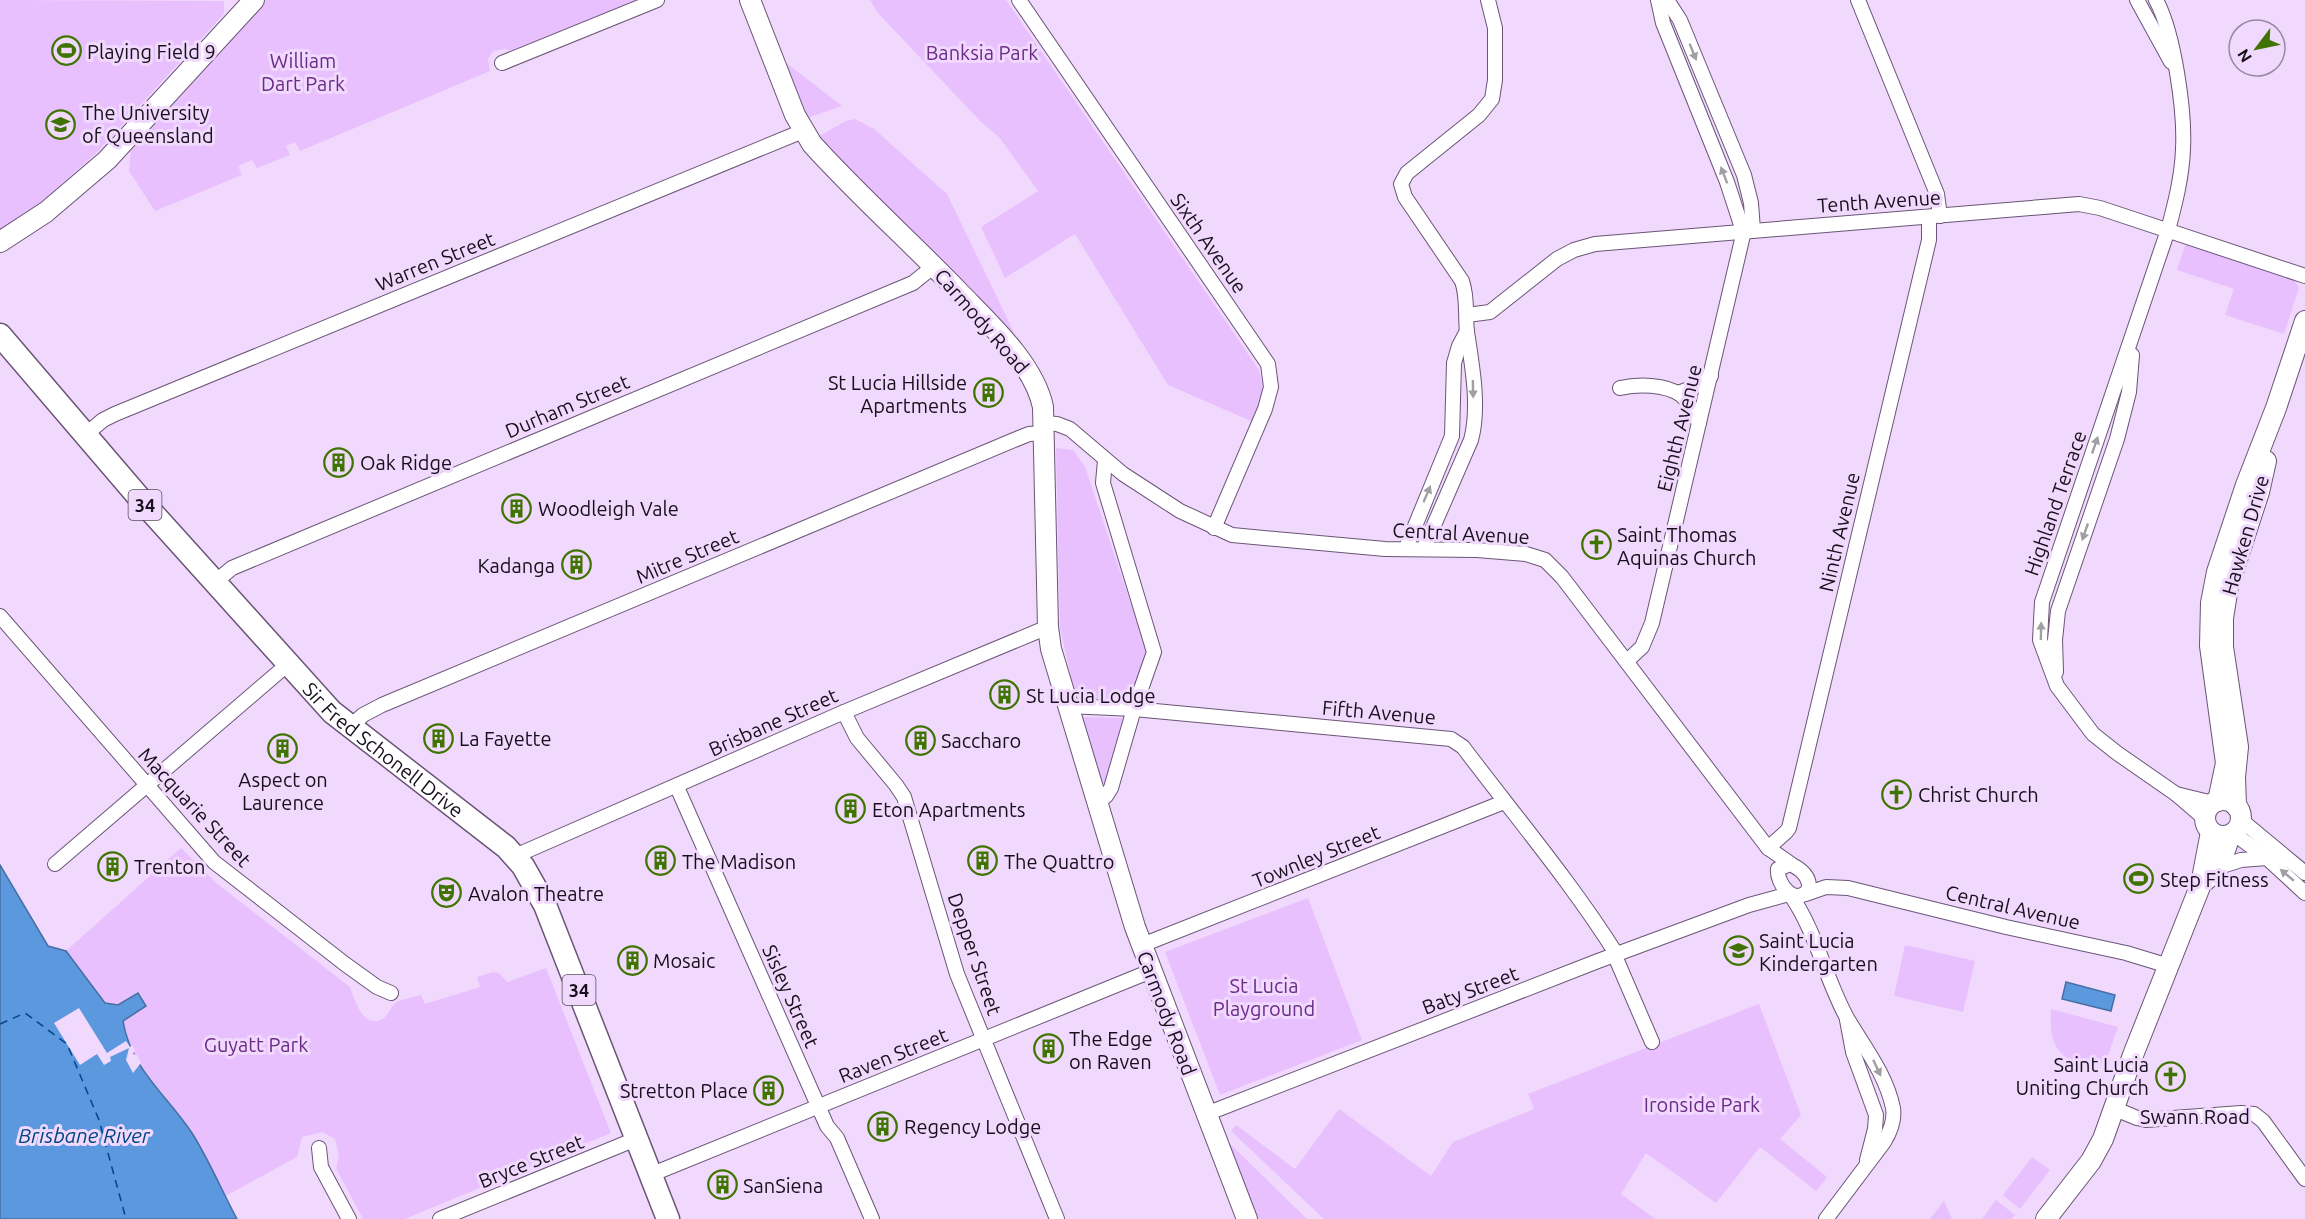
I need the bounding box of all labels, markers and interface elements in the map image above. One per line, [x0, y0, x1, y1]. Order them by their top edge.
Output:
north arrow [2227, 18, 2287, 78]
sports icon: Playing Field 9 [50, 35, 82, 67]
place label: Playing Field 9 [87, 40, 216, 63]
park label: Banksia Park [926, 41, 1038, 64]
one-way arrow [1689, 43, 1698, 61]
text: N [2233, 46, 2255, 66]
park label: William Dart Park [261, 49, 345, 95]
place label: The University of Queensland [82, 101, 214, 147]
school or university icon: The University of Queensland [45, 108, 77, 140]
one-way arrow [1719, 166, 1729, 184]
street label: Tenth Avenue [1816, 185, 1942, 217]
street label: Sixth Avenue [1166, 189, 1252, 297]
street label: Warren Street [372, 227, 498, 295]
street label: Carmody Road [930, 264, 1034, 378]
street label: Eighth Avenue [1652, 362, 1706, 494]
street label: Durham Street [502, 369, 633, 442]
place label: St Lucia Hillside Apartments [828, 371, 967, 417]
building icon: St Lucia Hillside Apartments [972, 377, 1004, 409]
one-way arrow [1468, 379, 1478, 398]
street label: Highland Terrace [2019, 427, 2091, 579]
one-way arrow [2091, 436, 2101, 454]
building icon: Oak Ridge [323, 446, 355, 478]
place label: Oak Ridge [360, 451, 452, 474]
street label: Ninth Avenue [1814, 470, 1864, 594]
street label: Hawken Drive [2217, 472, 2273, 598]
one-way arrow [1423, 485, 1433, 503]
road number: 34 [128, 490, 162, 520]
building icon: Woodleigh Vale [501, 492, 533, 524]
place label: Woodleigh Vale [538, 497, 679, 520]
street label: Central Avenue [1392, 518, 1530, 548]
place label: Saint Thomas Aquinas Church [1617, 523, 1756, 569]
one-way arrow [2079, 523, 2089, 541]
street label: Mitre Street [632, 524, 742, 588]
church icon: Saint Thomas Aquinas Church [1580, 529, 1612, 561]
building icon: Kadanga [560, 549, 592, 581]
place label: Kadanga [477, 554, 555, 577]
one-way arrow [2036, 621, 2046, 640]
street label: Sir Fred Schonell Drive [299, 677, 468, 822]
building icon: St Lucia Lodge [989, 679, 1021, 711]
street label: Brisbane Street [705, 683, 841, 761]
place label: St Lucia Lodge [1026, 684, 1156, 707]
street label: Fifth Avenue [1321, 696, 1437, 728]
building icon: La Fayette [422, 722, 454, 754]
building icon: Saccharo [904, 724, 936, 756]
place label: La Fayette [459, 727, 551, 750]
place label: Saccharo [941, 729, 1021, 752]
building icon: Aspect on Laurence [267, 732, 299, 764]
street label: Macquarie Street [134, 743, 256, 871]
place label: Aspect on Laurence [238, 768, 328, 814]
church icon: Christ Church [1881, 778, 1913, 810]
place label: Christ Church [1918, 783, 2039, 806]
building icon: Eton Apartments [835, 793, 867, 825]
place label: Eton Apartments [872, 798, 1025, 821]
street label: Townley Street [1249, 820, 1383, 892]
building icon: The Madison [645, 845, 677, 877]
building icon: The Quattro [967, 845, 999, 877]
building icon: Trenton [97, 850, 129, 882]
place label: The Madison [682, 850, 796, 873]
place label: The Quattro [1004, 850, 1114, 873]
place label: Trenton [134, 855, 205, 878]
sports icon: Step Fitness [2123, 863, 2155, 895]
place label: Step Fitness [2160, 868, 2269, 891]
one-way arrow [2280, 869, 2295, 882]
theatre icon: Avalon Theatre [431, 877, 463, 909]
street label: Central Avenue [1943, 880, 2083, 934]
place label: Avalon Theatre [468, 882, 604, 905]
street label: Depper Street [943, 890, 1007, 1018]
place label: Saint Lucia Kindergarten [1759, 929, 1878, 975]
school or university icon: Saint Lucia Kindergarten [1722, 935, 1754, 967]
street label: Sisley Street [758, 941, 824, 1051]
building icon: Mosaic [616, 944, 648, 976]
street label: Carmody Road [1133, 948, 1201, 1078]
place label: Mosaic [653, 949, 715, 972]
street label: Baty Street [1419, 961, 1521, 1019]
park label: St Lucia Playground [1213, 974, 1315, 1020]
road number: 34 [562, 975, 596, 1005]
street label: Raven Street [835, 1023, 951, 1087]
place label: The Edge on Raven [1069, 1027, 1152, 1073]
park label: Guyatt Park [204, 1033, 308, 1056]
building icon: The Edge on Raven [1032, 1033, 1064, 1065]
place label: Saint Lucia Uniting Church [2015, 1053, 2149, 1099]
one-way arrow [1872, 1059, 1881, 1076]
church icon: Saint Lucia Uniting Church [2154, 1060, 2186, 1092]
building icon: Stretton Place [753, 1074, 785, 1106]
place label: Stretton Place [620, 1079, 748, 1102]
park label: Ironside Park [1644, 1093, 1760, 1116]
street label: Swann Road [2140, 1105, 2250, 1128]
building icon: Regency Lodge [867, 1110, 899, 1142]
place label: Regency Lodge [904, 1115, 1041, 1138]
water label: Brisbane River [18, 1123, 151, 1147]
street label: Bryce Street [475, 1129, 587, 1192]
building icon: SanSiena [706, 1169, 738, 1201]
place label: SanSiena [743, 1174, 823, 1197]

